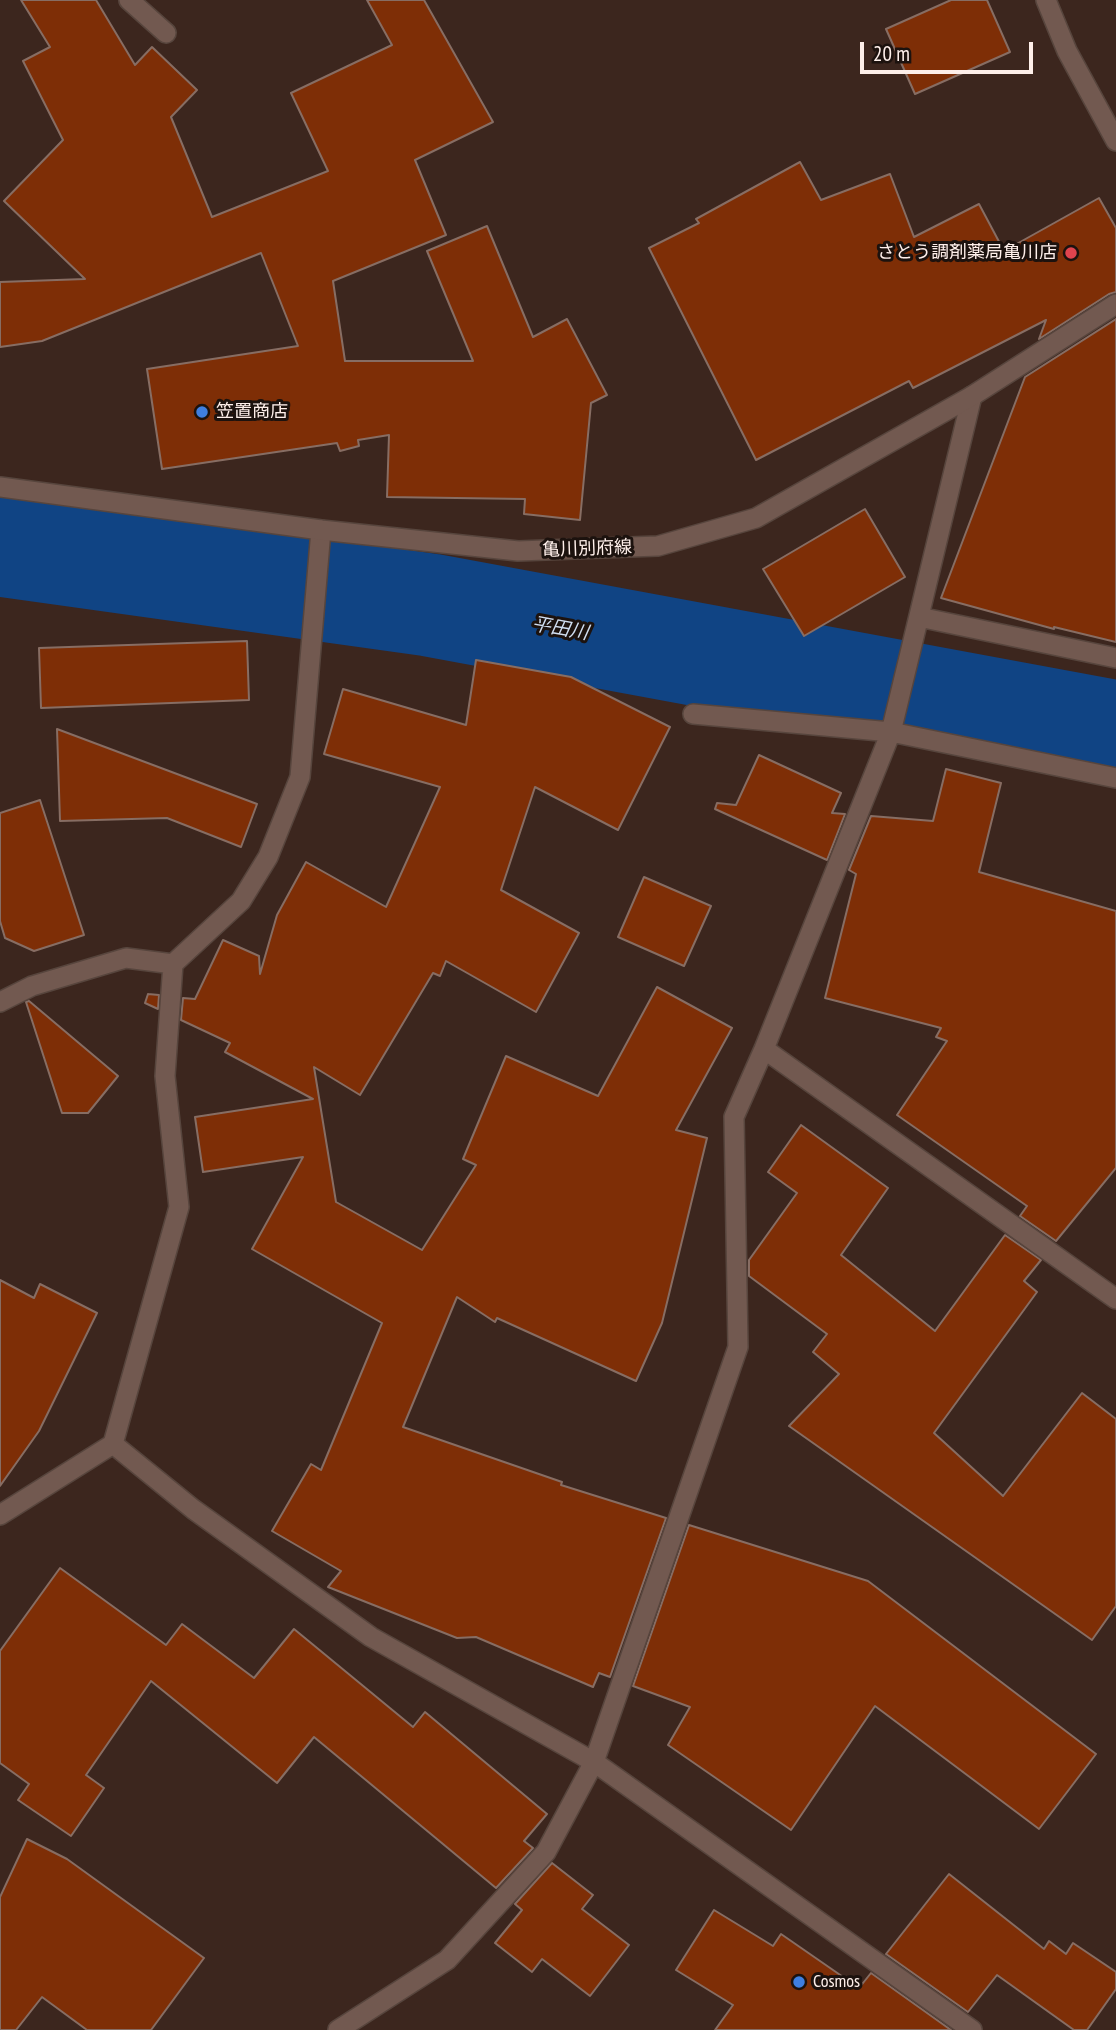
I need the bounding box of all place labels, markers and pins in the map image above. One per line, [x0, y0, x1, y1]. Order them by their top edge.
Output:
place label: さとう調剤薬局亀川店 [877, 242, 1057, 264]
marker: さとう調剤薬局亀川店 [1063, 245, 1079, 261]
place label: 笠置商店 [216, 401, 288, 423]
marker: 笠置商店 [194, 404, 210, 420]
place label: Cosmos [813, 1971, 860, 1993]
marker: Cosmos [791, 1974, 807, 1990]

